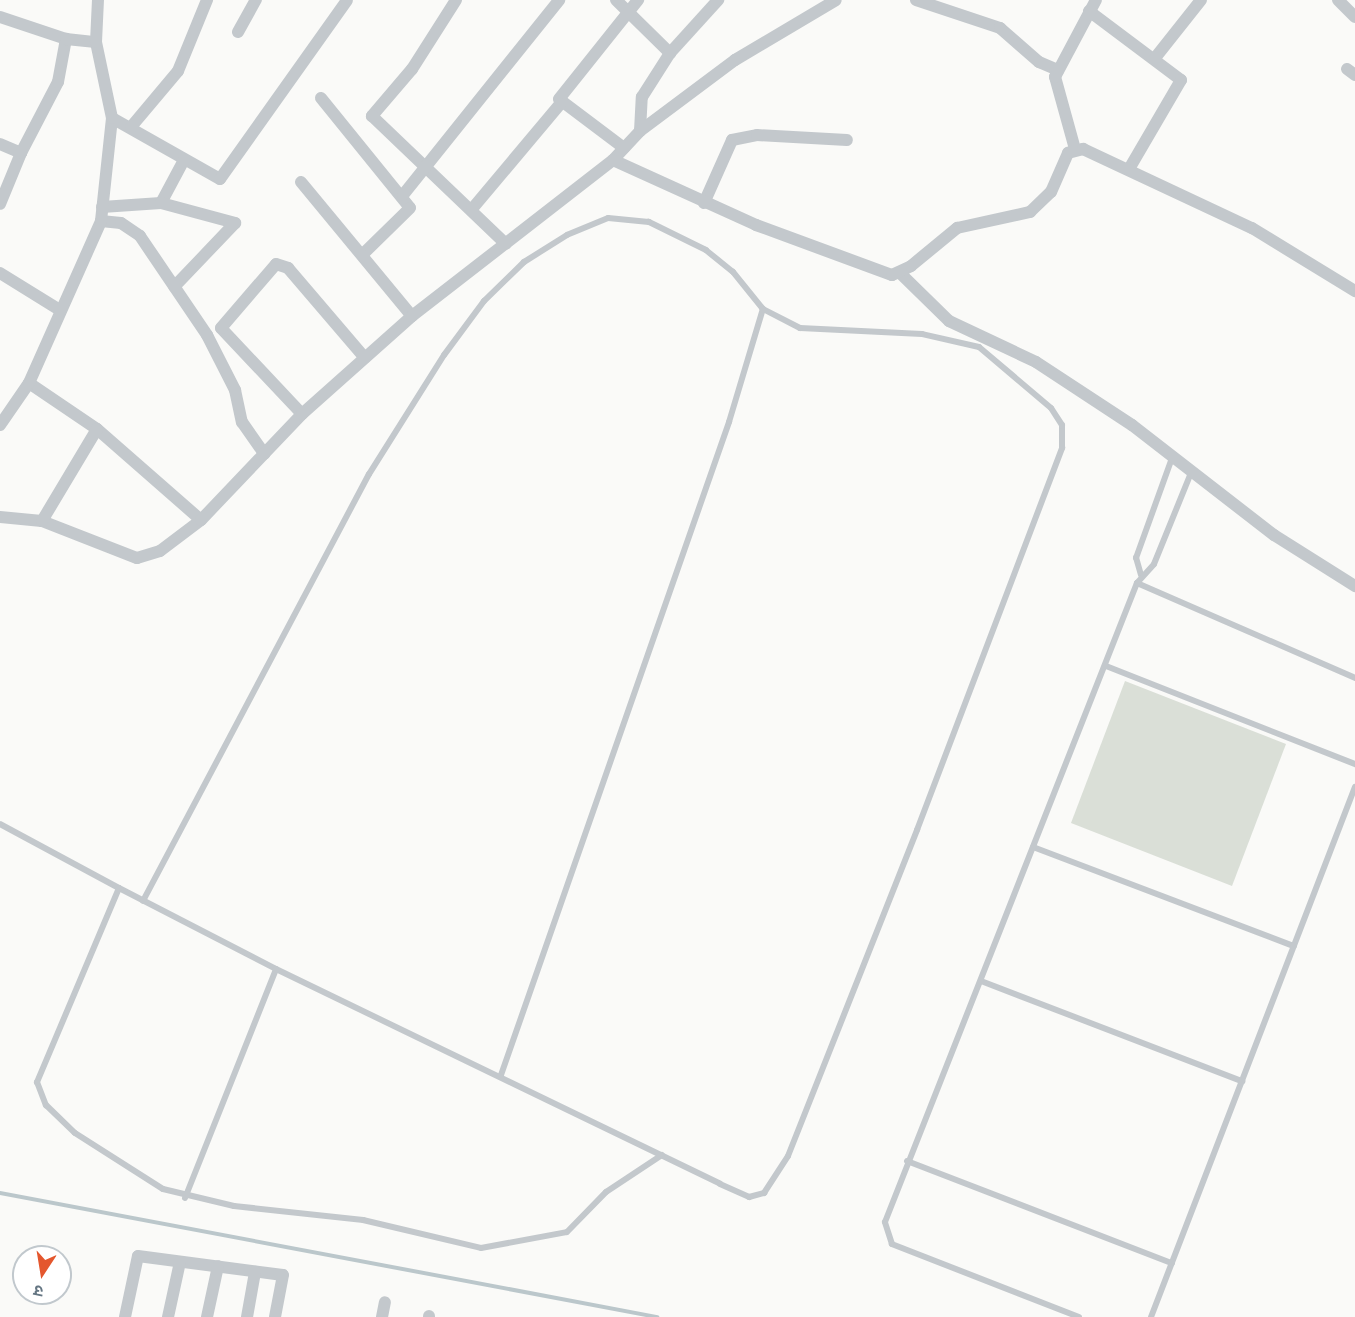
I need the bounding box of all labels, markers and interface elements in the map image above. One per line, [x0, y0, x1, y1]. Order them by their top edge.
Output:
north arrow [12, 1245, 72, 1305]
text: उ [32, 1281, 45, 1301]

